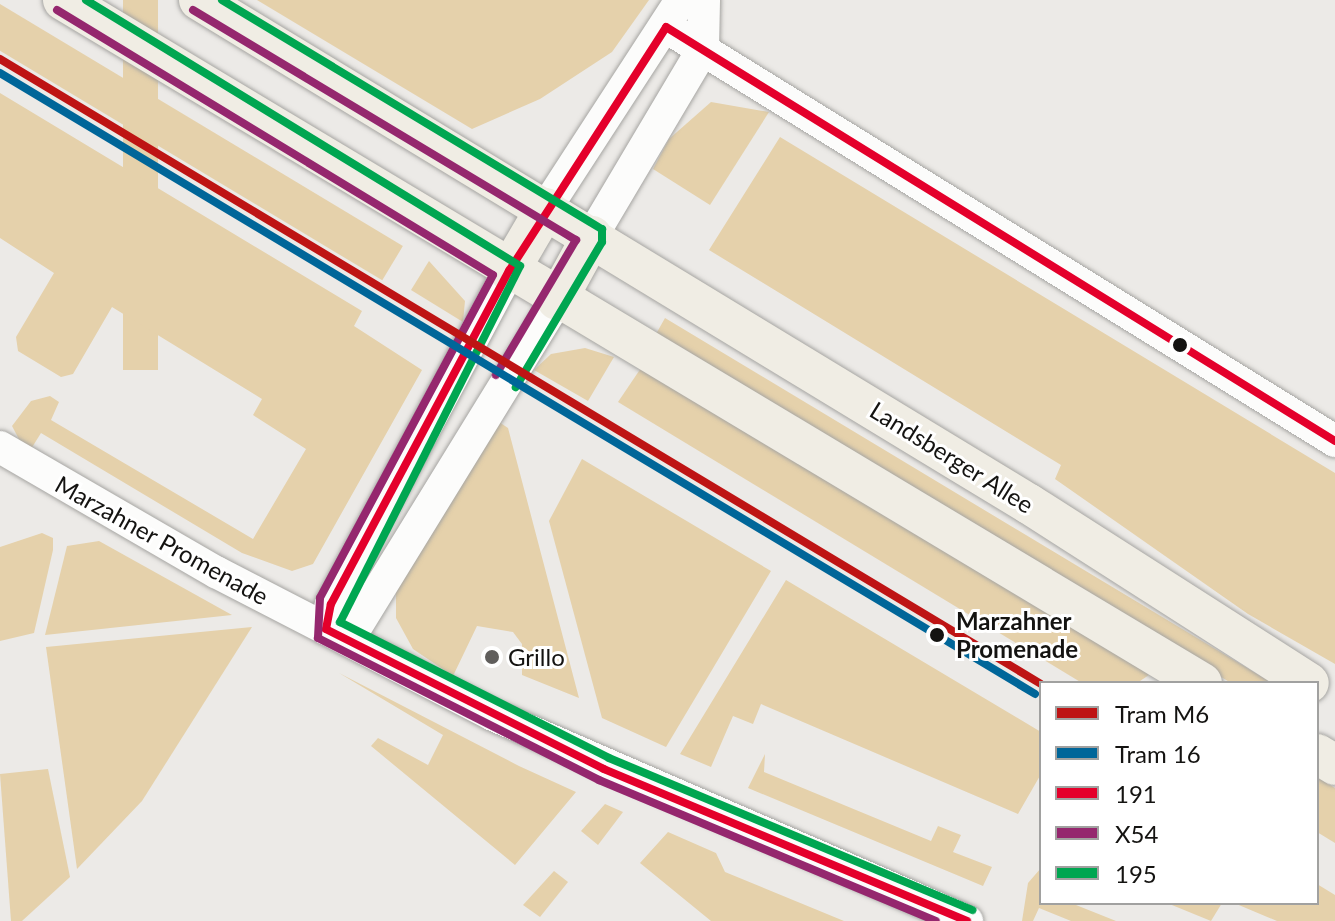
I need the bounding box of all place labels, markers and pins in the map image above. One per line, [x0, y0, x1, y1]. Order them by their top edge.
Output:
unlabelled marker [1172, 337, 1188, 353]
place label: Marzahner Promenade [956, 607, 1078, 663]
marker: Marzahner Promenade [925, 623, 949, 647]
place label: Grillo [508, 643, 565, 671]
marker: Grillo [483, 648, 501, 666]

